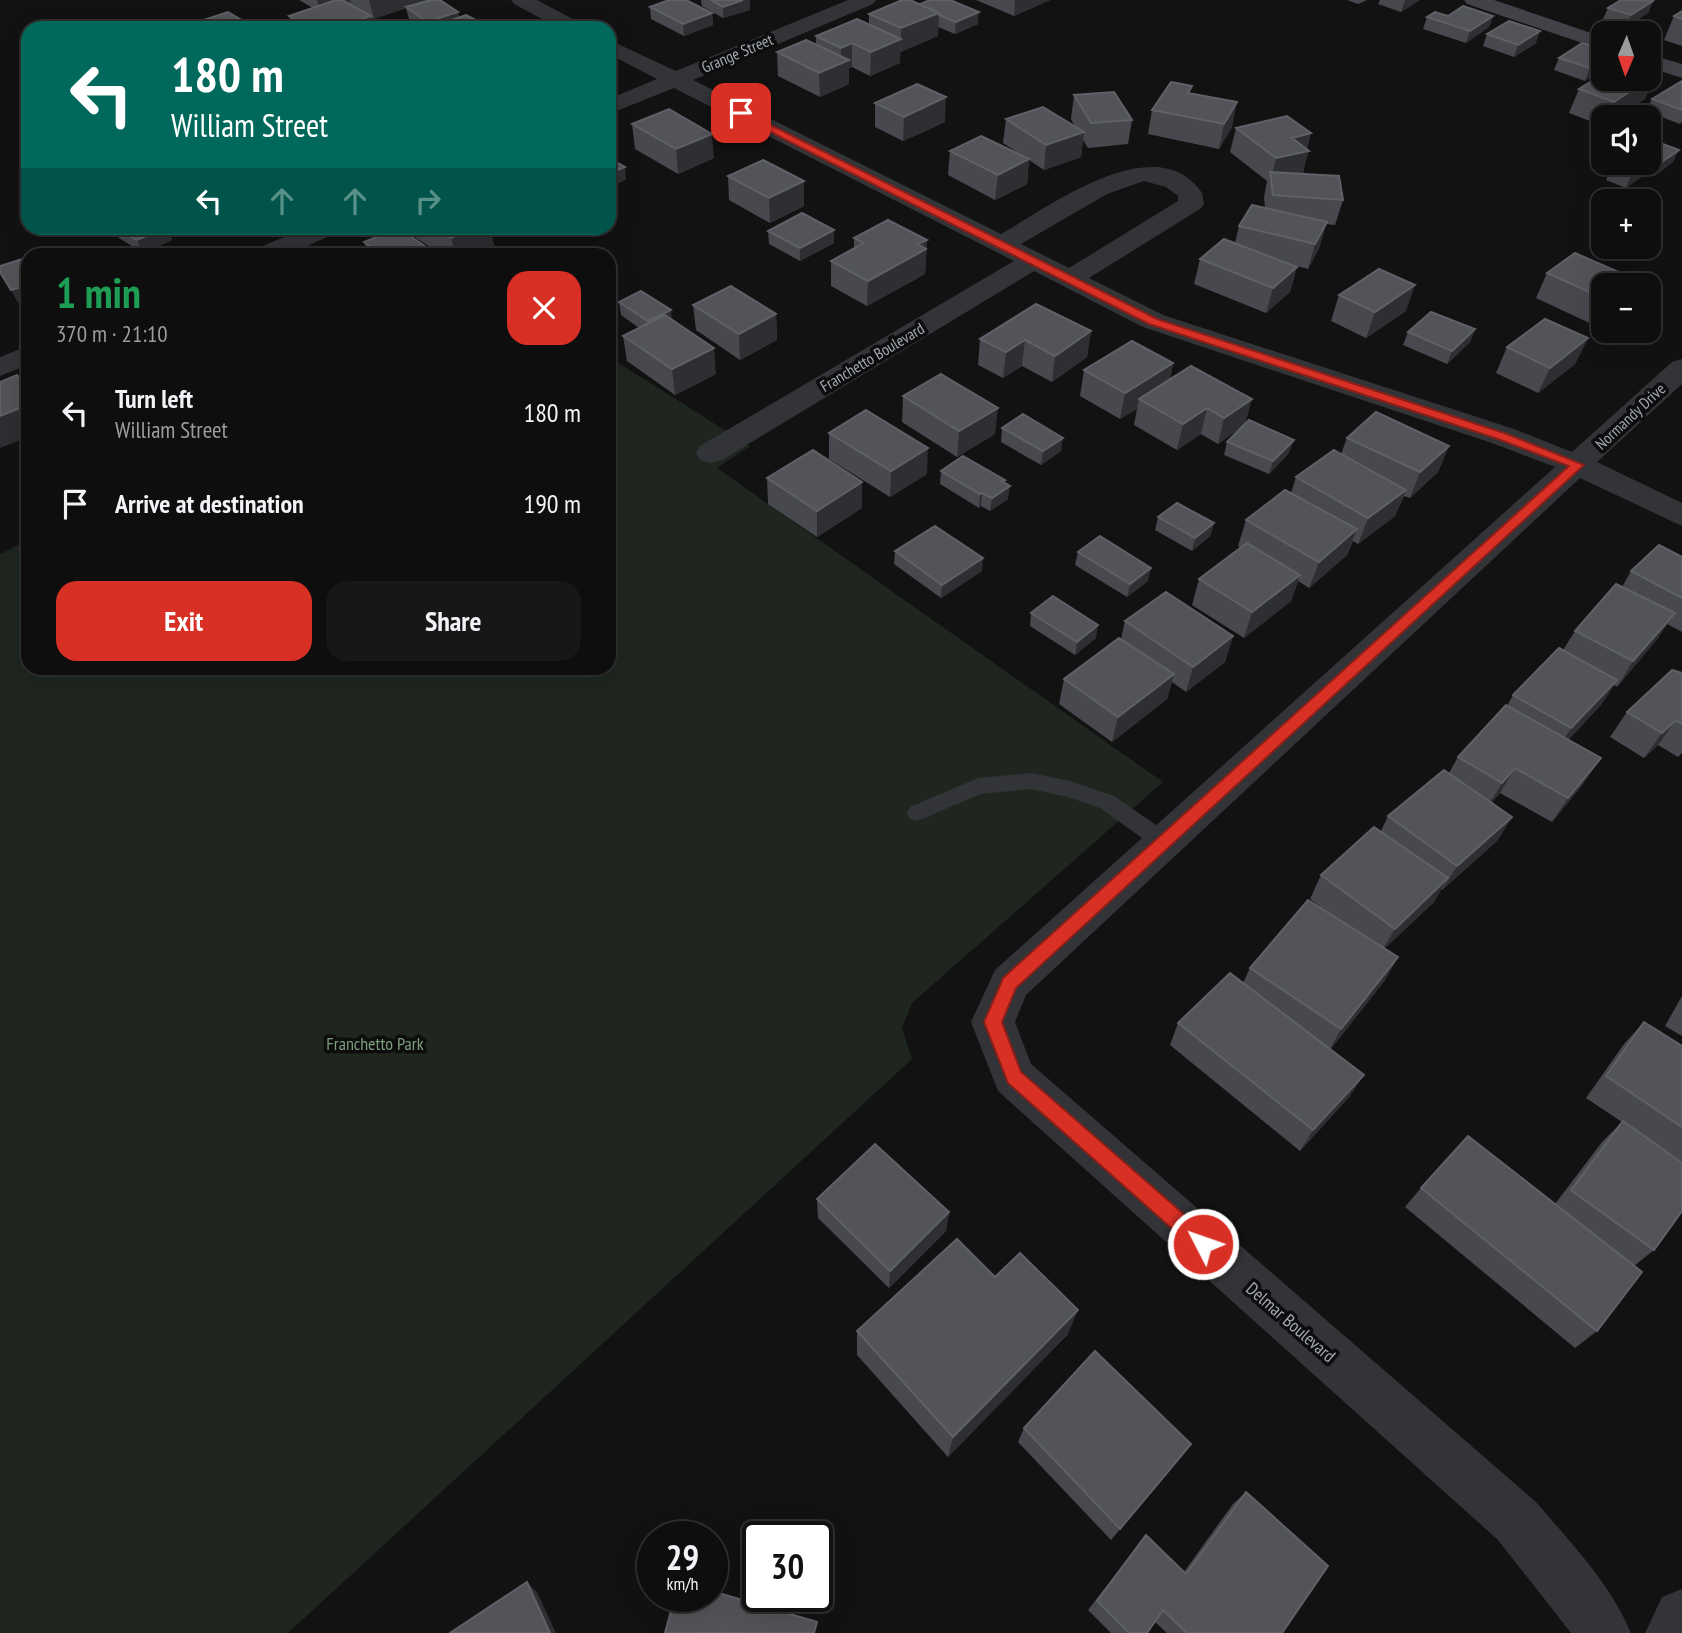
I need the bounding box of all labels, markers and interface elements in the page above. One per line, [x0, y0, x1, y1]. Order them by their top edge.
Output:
north arrow [1591, 21, 1661, 91]
map controls [1591, 21, 1661, 343]
street label: Grange Street [698, 29, 776, 77]
text: 180 m [171, 42, 284, 106]
icon: left [56, 49, 147, 140]
pin [711, 83, 771, 143]
icon: arrive [722, 94, 760, 132]
text: William Street [171, 104, 328, 146]
button: sound [1591, 105, 1661, 175]
icon: left [190, 182, 228, 220]
icon: ahead [263, 182, 301, 220]
icon: ahead [336, 182, 374, 220]
icon: right [409, 182, 447, 220]
button: + [1591, 189, 1661, 259]
text: 1 min [56, 265, 141, 320]
button: close [507, 271, 581, 345]
button: − [1591, 273, 1661, 343]
street label: Franchetto Boulevard [816, 318, 928, 396]
text: 370 m · 21:10 [56, 319, 168, 348]
street label: Normandy Drive [1591, 378, 1669, 454]
text: Turn left [115, 382, 193, 415]
icon: left [56, 394, 94, 432]
text: 180 m [523, 396, 581, 429]
text: William Street [115, 415, 228, 444]
icon: arrive [56, 485, 94, 523]
text: Arrive at destination [115, 487, 304, 520]
text: 190 m [523, 487, 581, 520]
button: Exit [56, 581, 312, 661]
button: Share [326, 581, 581, 661]
park label: Franchetto Park [326, 1032, 424, 1055]
position arrow [1166, 1207, 1240, 1281]
street label: Delmar Boulevard [1242, 1277, 1340, 1367]
speed limit sign: 30 [742, 1521, 833, 1612]
text: 29 [666, 1534, 699, 1580]
text: km/h [667, 1572, 698, 1595]

